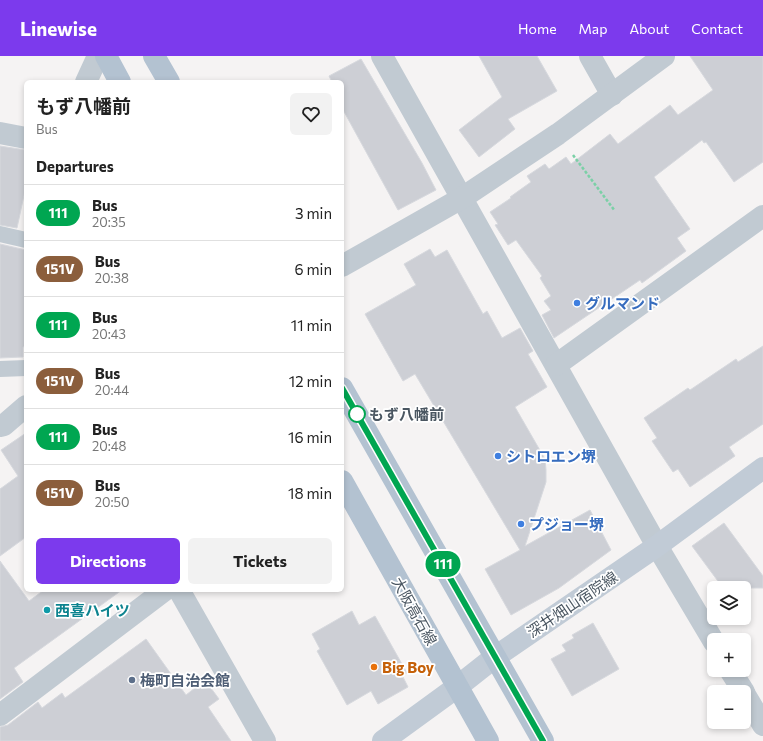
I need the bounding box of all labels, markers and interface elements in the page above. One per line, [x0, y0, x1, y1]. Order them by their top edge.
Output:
text: Linewise [20, 17, 97, 40]
text: Home [518, 20, 557, 37]
text: Map [579, 20, 607, 37]
text: About [629, 20, 669, 37]
text: Contact [691, 20, 743, 37]
button: heart [290, 93, 332, 135]
text: もず八幡前 [36, 94, 131, 117]
text: Bus [36, 121, 58, 137]
text: Departures [36, 157, 114, 175]
text: Bus [92, 196, 117, 214]
text: 111 [48, 204, 68, 221]
text: 3 min [295, 204, 332, 222]
text: 20:35 [92, 214, 126, 230]
text: Bus [95, 252, 120, 270]
text: 151V [44, 260, 75, 277]
text: 6 min [294, 260, 332, 278]
text: 20:38 [95, 270, 129, 286]
place label: グルマンド [585, 294, 660, 312]
marker: グルマンド [572, 298, 582, 308]
text: Bus [92, 308, 117, 326]
text: 111 [48, 316, 68, 333]
text: 11 min [291, 316, 332, 334]
text: 20:43 [92, 326, 126, 342]
text: Bus [95, 364, 120, 382]
text: 151V [44, 372, 75, 389]
text: 12 min [289, 372, 332, 390]
text: 20:44 [95, 382, 129, 398]
marker: もず八幡前 [348, 405, 366, 423]
place label: もず八幡前 [369, 405, 444, 423]
text: Bus [92, 420, 117, 438]
text: 111 [48, 428, 68, 445]
text: 16 min [288, 428, 332, 446]
text: 20:48 [92, 438, 126, 454]
place label: シトロエン堺 [506, 447, 596, 465]
marker: シトロエン堺 [493, 451, 503, 461]
text: Bus [95, 476, 120, 494]
text: 151V [44, 484, 75, 501]
text: 18 min [288, 484, 332, 502]
text: 20:50 [95, 494, 129, 510]
place label: プジョー堺 [529, 515, 604, 533]
marker: プジョー堺 [516, 519, 526, 529]
button: Directions [36, 538, 180, 584]
button: Tickets [188, 538, 332, 584]
line badge: 111 [420, 551, 466, 577]
text: 111 [433, 555, 453, 572]
street label: 深井畑山宿院線 [523, 567, 621, 641]
street label: 大阪高石線 [389, 574, 441, 648]
map controls [707, 581, 751, 729]
button: layers [707, 581, 751, 625]
place label: 西喜ハイツ [55, 601, 130, 619]
marker: 西喜ハイツ [42, 605, 52, 615]
button: + [707, 633, 751, 677]
place label: Big Boy [382, 658, 435, 676]
marker: Big Boy [369, 662, 379, 672]
place label: 梅町自治会館 [140, 671, 230, 689]
marker: 梅町自治会館 [127, 675, 137, 685]
button: − [707, 685, 751, 729]

